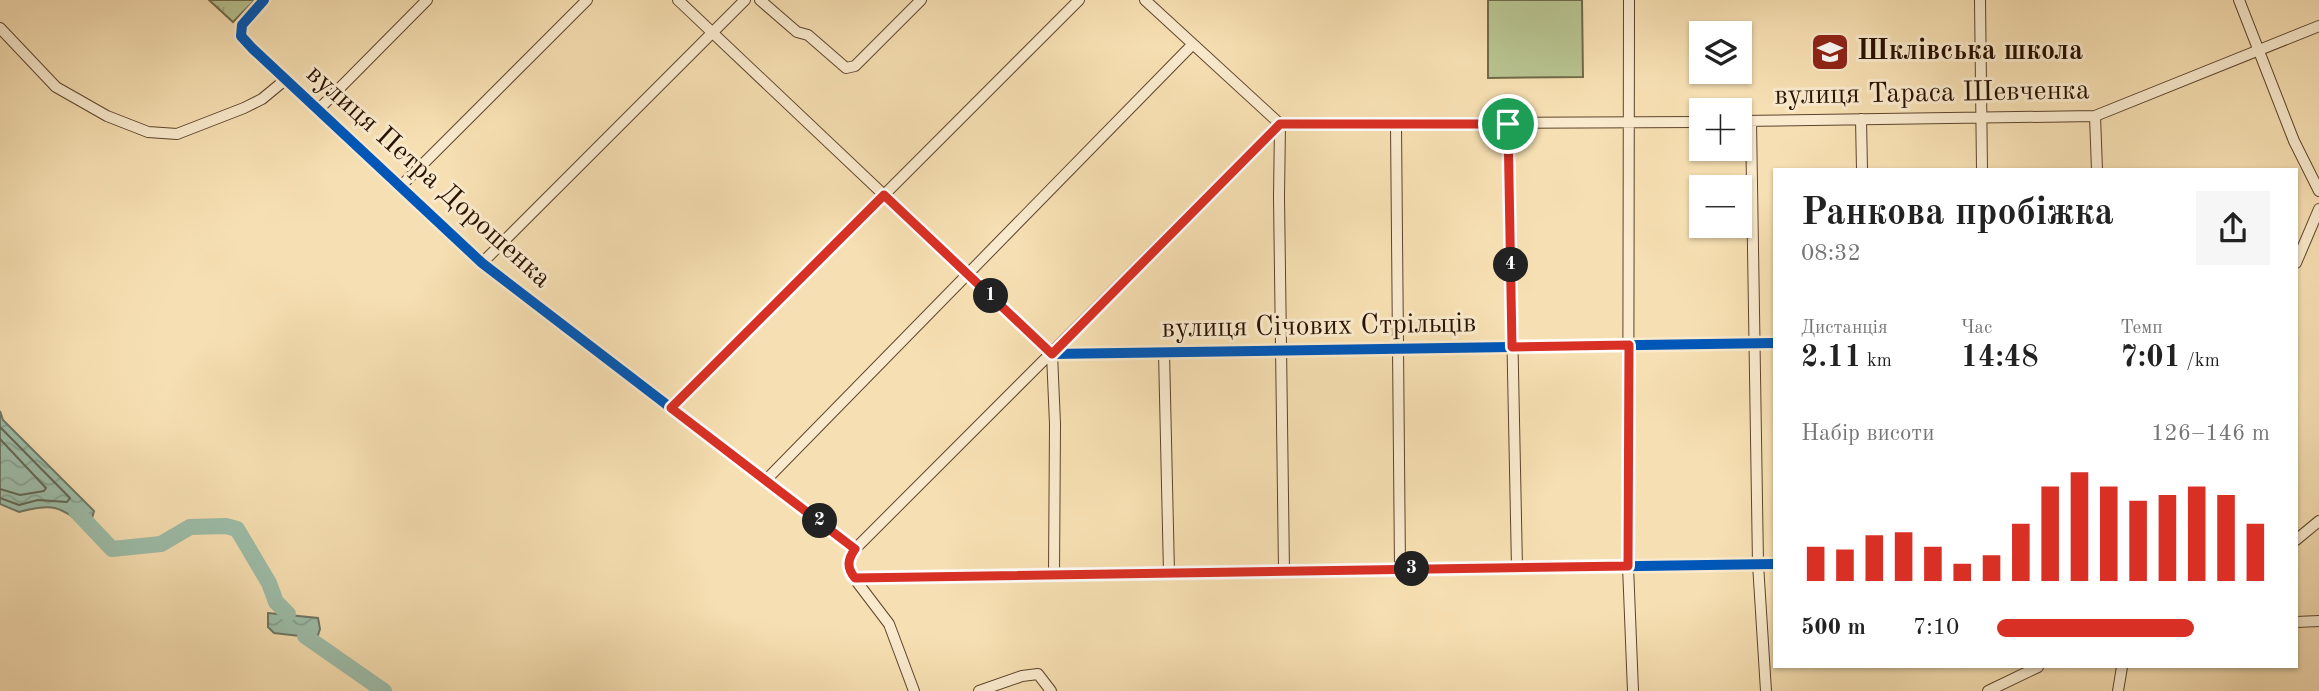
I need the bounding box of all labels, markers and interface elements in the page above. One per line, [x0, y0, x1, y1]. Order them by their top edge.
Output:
map controls [1689, 21, 1752, 238]
button: layers [1689, 21, 1752, 84]
school or university icon: Шклівська школа [1809, 31, 1851, 73]
place label: Шклівська школа [1857, 37, 2083, 66]
street label: вулиця Петра Дорошенка [300, 60, 556, 294]
street label: вулиця Тараса Шевченка [1774, 77, 2090, 111]
pin [1478, 94, 1538, 154]
button: + [1689, 98, 1752, 161]
icon: arrive [1489, 105, 1527, 143]
button: − [1689, 175, 1752, 238]
button: share [2196, 191, 2270, 265]
text: Ранкова пробіжка [1801, 195, 2114, 233]
text: 08:32 [1801, 242, 1861, 265]
pin: 4 [1494, 247, 1528, 282]
text: 4 [1505, 255, 1516, 274]
pin: 1 [974, 278, 1009, 314]
text: 1 [985, 286, 996, 305]
street label: вулиця Січових Стрільців [1161, 310, 1477, 344]
text: Дистанція [1801, 319, 1888, 338]
text: Час [1961, 319, 1992, 338]
text: Темп [2120, 319, 2163, 338]
text: 2.11 [1801, 343, 1862, 373]
text: 14:48 [1961, 343, 2039, 373]
text: 7:01 [2120, 343, 2181, 373]
text: km [1862, 352, 1892, 371]
text: /km [2181, 352, 2220, 371]
text: Набір висоти [1801, 422, 1935, 445]
text: 126–146 m [2151, 422, 2270, 445]
pin: 2 [802, 504, 838, 538]
text: 2 [814, 511, 825, 530]
pin: 3 [1394, 552, 1430, 586]
text: 3 [1406, 559, 1417, 578]
text: 500 m [1801, 616, 1866, 639]
text: 7:10 [1913, 616, 1959, 639]

